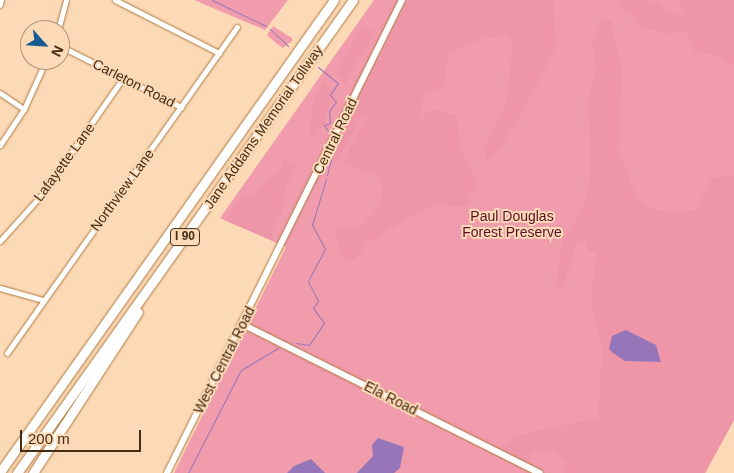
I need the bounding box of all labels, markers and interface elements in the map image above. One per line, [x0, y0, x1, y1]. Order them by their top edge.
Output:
north arrow [20, 20, 70, 70]
street label: Jane Addams Memorial Tollway [200, 42, 326, 212]
text: N [48, 43, 67, 59]
street label: Carleton Road [90, 55, 178, 111]
street label: Central Road [309, 95, 361, 177]
street label: Lafayette Lane [30, 120, 98, 204]
street label: Northview Lane [87, 146, 157, 234]
park label: Paul Douglas Forest Preserve [462, 208, 562, 240]
road number: I 90 [169, 228, 201, 246]
street label: West Central Road [190, 304, 258, 416]
street label: Ela Road [362, 377, 420, 419]
scale bar [22, 420, 144, 452]
text: 200 m [28, 430, 70, 447]

